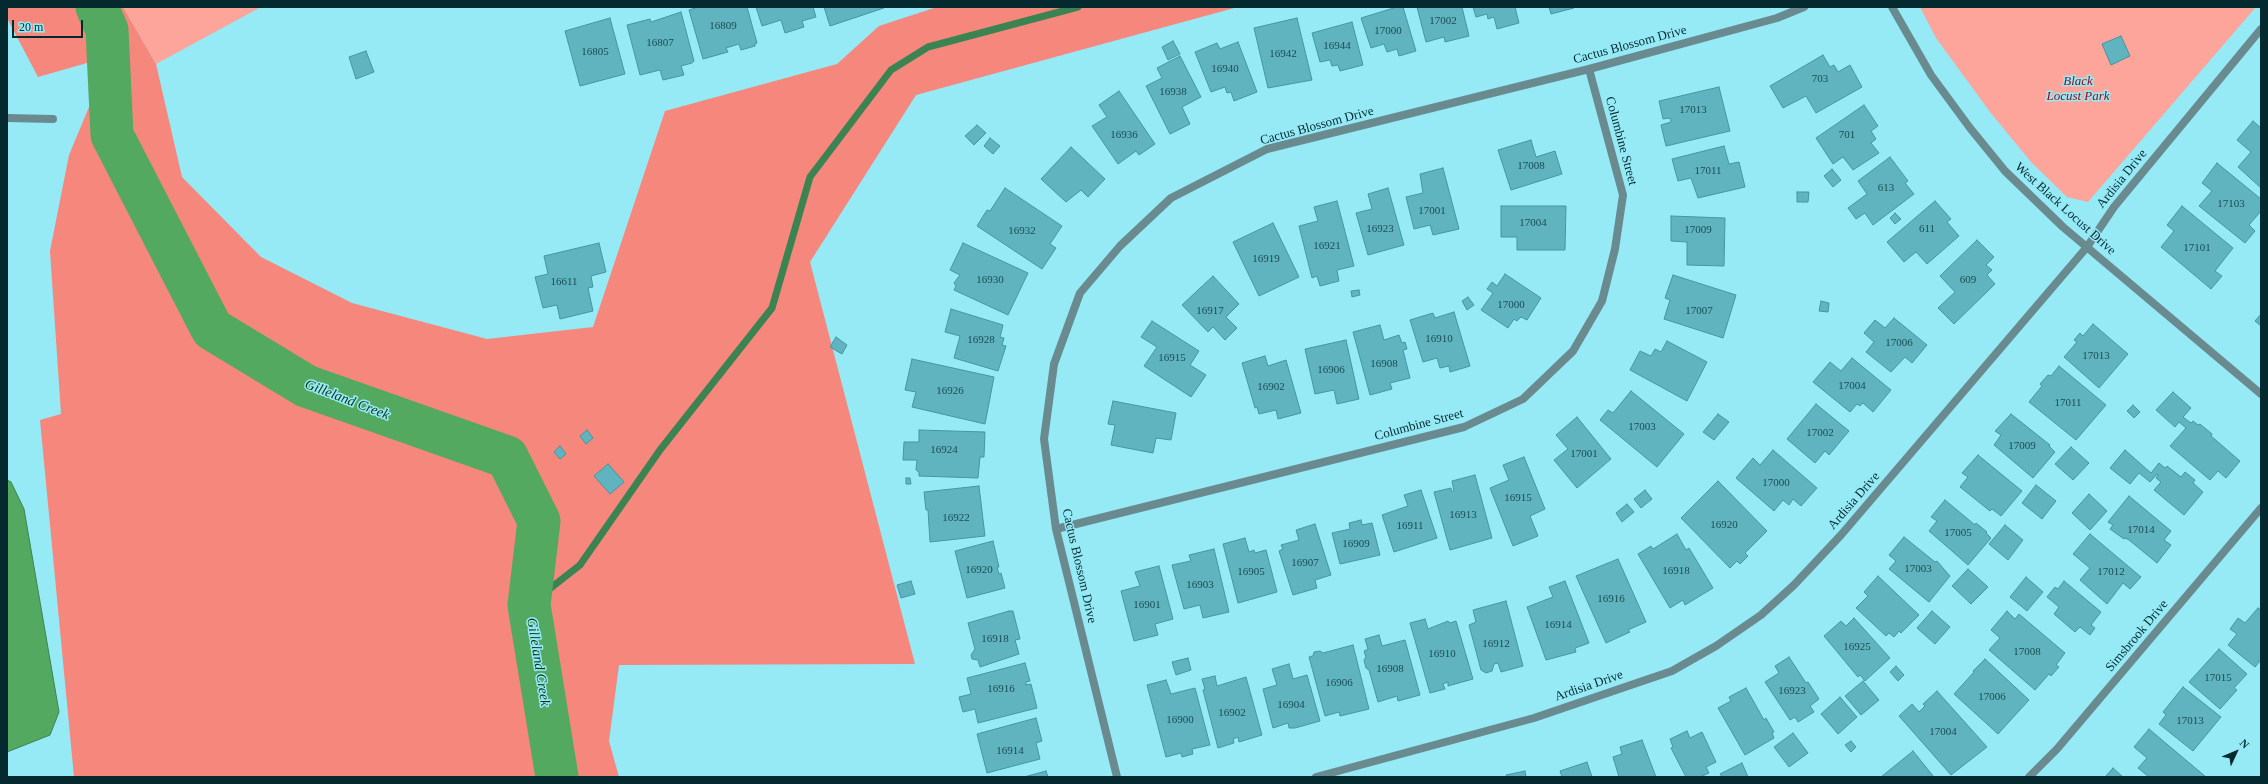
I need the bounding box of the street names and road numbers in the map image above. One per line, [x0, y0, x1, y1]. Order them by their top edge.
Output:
street label: Cactus Blossom Drive [1571, 22, 1689, 68]
street label: Columbine Street [1602, 95, 1640, 187]
street label: Cactus Blossom Drive [1258, 103, 1376, 149]
street label: Ardisia Drive [2094, 146, 2150, 212]
street label: West Black Locust Drive [2011, 159, 2119, 259]
street label: Columbine Street [1373, 406, 1465, 444]
street label: Ardisia Drive [1825, 469, 1883, 533]
street label: Cactus Blossom Drive [1058, 507, 1100, 625]
street label: Simsbrook Drive [2102, 597, 2172, 675]
street label: Ardisia Drive [1553, 667, 1625, 705]

